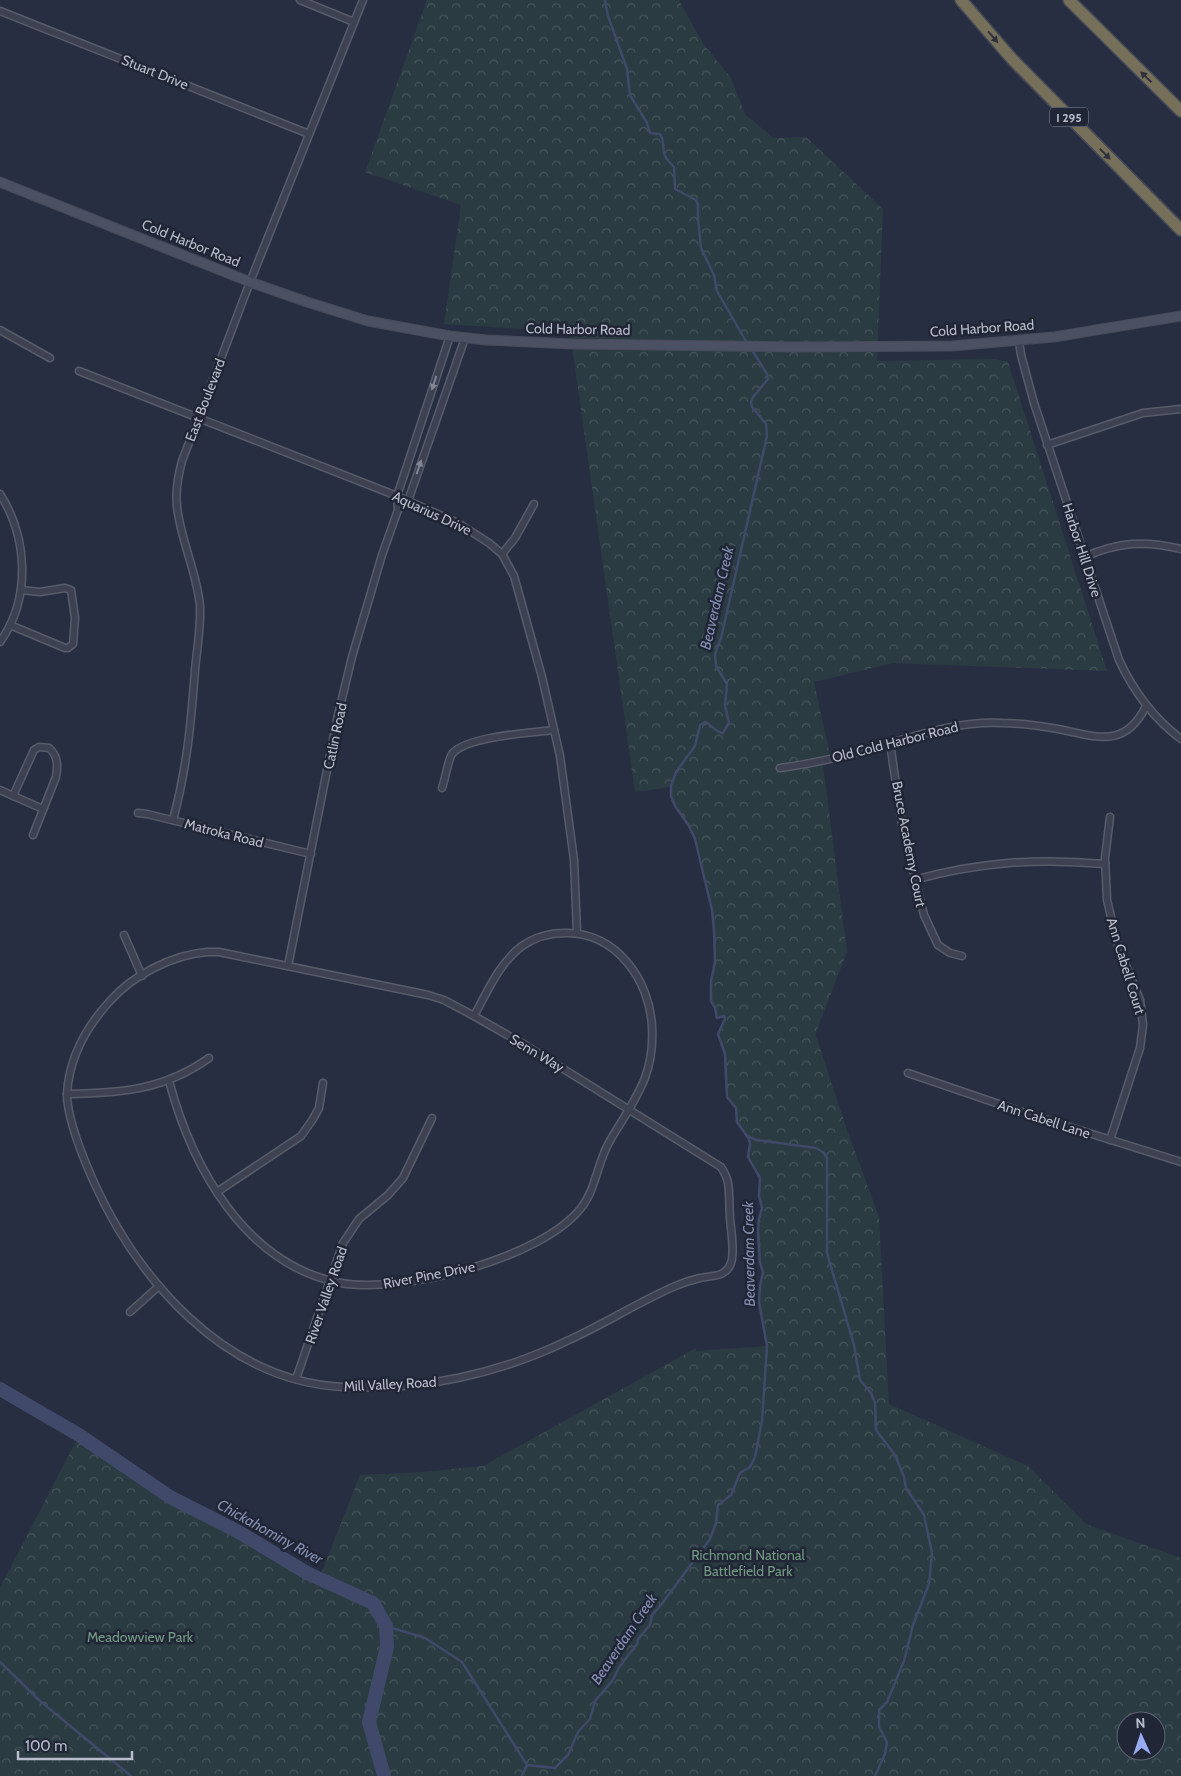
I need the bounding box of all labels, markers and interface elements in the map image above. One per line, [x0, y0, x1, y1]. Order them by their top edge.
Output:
one-way arrow [987, 30, 999, 42]
street label: Stuart Drive [119, 50, 191, 94]
one-way arrow [1140, 71, 1152, 83]
road number: I 295 [1050, 108, 1088, 126]
one-way arrow [1099, 148, 1111, 160]
street label: Cold Harbor Road [139, 215, 243, 271]
street label: Cold Harbor Road [929, 315, 1035, 341]
street label: Cold Harbor Road [526, 319, 630, 339]
street label: East Boulevard [181, 356, 229, 444]
one-way arrow [430, 375, 438, 390]
one-way arrow [416, 459, 424, 474]
street label: Aquarius Drive [389, 487, 475, 539]
street label: Harbor Hill Drive [1058, 501, 1106, 599]
water label: Beaverdam Creek [696, 544, 738, 651]
street label: Catlin Road [319, 701, 351, 771]
street label: Old Cold Harbor Road [830, 718, 960, 766]
street label: Bruce Academy Court [888, 779, 930, 909]
street label: Matroka Road [183, 814, 265, 852]
street label: Ann Cabell Court [1103, 916, 1149, 1017]
street label: Senn Way [507, 1030, 567, 1076]
street label: Ann Cabell Lane [995, 1096, 1093, 1142]
water label: Beaverdam Creek [739, 1201, 759, 1307]
street label: River Valley Road [301, 1244, 351, 1346]
street label: River Pine Drive [382, 1257, 476, 1293]
street label: Mill Valley Road [343, 1373, 437, 1395]
water label: Chickahominy River [214, 1496, 327, 1569]
park label: Richmond National Battlefield Park [691, 1546, 805, 1580]
water label: Beaverdam Creek [587, 1590, 661, 1688]
park label: Meadowview Park [87, 1628, 194, 1646]
north arrow [1116, 1711, 1166, 1761]
text: N [1135, 1714, 1146, 1732]
scale bar [18, 1728, 131, 1760]
text: 100 m [25, 1737, 67, 1755]

